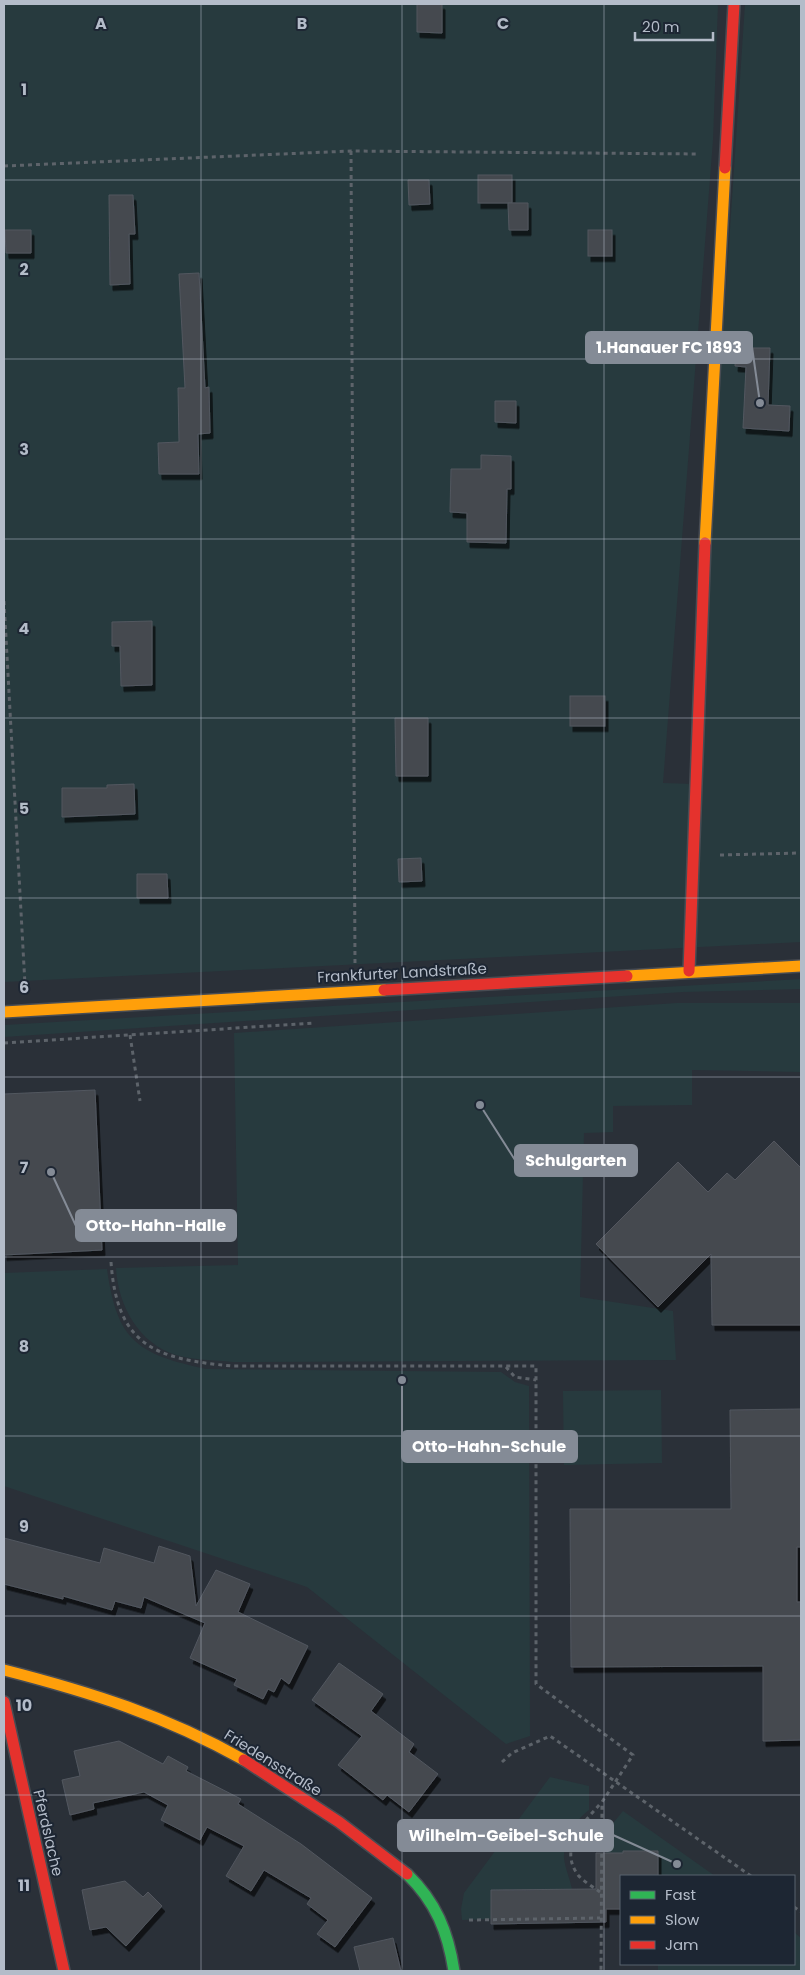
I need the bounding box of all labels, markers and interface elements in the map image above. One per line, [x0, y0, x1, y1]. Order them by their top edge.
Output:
scale bar [635, 10, 712, 42]
text: A [95, 12, 107, 35]
text: B [297, 12, 307, 35]
text: C [497, 12, 509, 35]
text: 20 m [642, 16, 680, 37]
text: 1 [21, 78, 27, 101]
text: 2 [19, 258, 29, 281]
callout: 1.Hanauer FC 1893 [586, 332, 752, 363]
text: 1.Hanauer FC 1893 [596, 336, 742, 359]
text: 3 [19, 438, 29, 461]
text: 4 [19, 617, 30, 640]
text: 5 [19, 797, 29, 820]
street label: Frankfurter Landstraße [317, 958, 487, 987]
text: 6 [19, 976, 29, 999]
callout: Schulgarten [515, 1145, 637, 1176]
text: Schulgarten [525, 1149, 627, 1172]
text: 7 [20, 1156, 29, 1179]
callout: Otto-Hahn-Halle [76, 1210, 236, 1241]
text: Otto-Hahn-Halle [86, 1214, 226, 1237]
text: 8 [19, 1335, 29, 1358]
callout: Otto-Hahn-Schule [402, 1431, 577, 1462]
text: Otto-Hahn-Schule [412, 1435, 566, 1458]
text: 9 [19, 1515, 29, 1538]
text: 10 [16, 1694, 32, 1717]
street label: Friedensstraße [220, 1724, 326, 1801]
street label: Pferdslache [28, 1787, 69, 1878]
callout: Wilhelm-Geibel-Schule [398, 1820, 613, 1851]
text: Wilhelm-Geibel-Schule [408, 1824, 604, 1847]
text: 11 [18, 1874, 30, 1897]
legend [620, 1875, 795, 1965]
text: Fast [665, 1884, 696, 1905]
text: Slow [665, 1909, 700, 1930]
text: Jam [665, 1934, 699, 1955]

